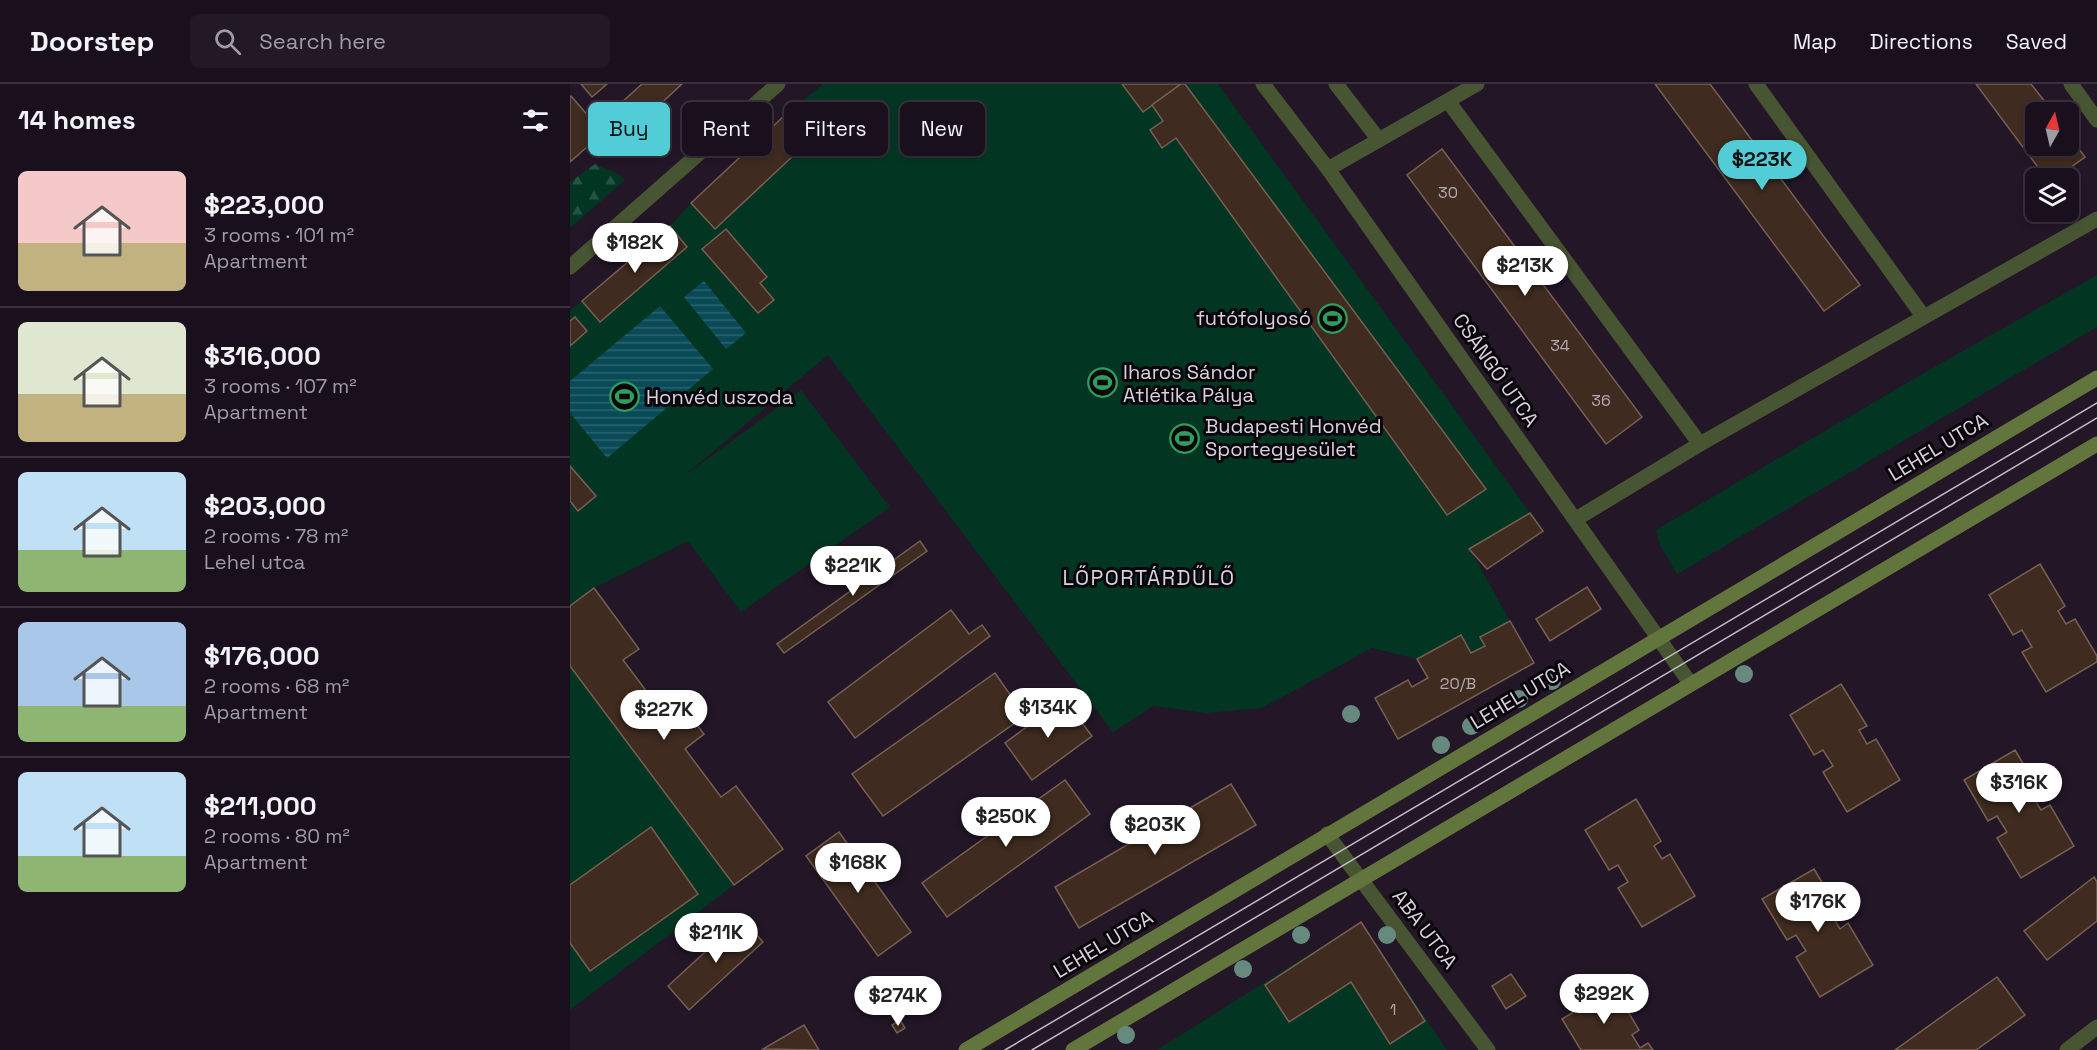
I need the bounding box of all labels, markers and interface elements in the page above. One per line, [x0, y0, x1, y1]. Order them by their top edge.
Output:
search box [190, 14, 610, 68]
text: Doorstep [30, 23, 154, 59]
icon: search [211, 25, 244, 58]
text: Search here [259, 27, 386, 55]
text: Map [1793, 28, 1837, 55]
text: Directions [1870, 28, 1973, 55]
text: Saved [2006, 28, 2067, 55]
chip: Buy [588, 102, 670, 156]
chip: Rent [682, 102, 772, 156]
chip: Filters [784, 102, 888, 156]
chip: New [900, 102, 985, 156]
north arrow [2025, 102, 2079, 156]
map controls [2025, 102, 2079, 222]
text: 14 homes [18, 103, 136, 137]
icon: filters [519, 104, 552, 137]
pin: $223K [1720, 140, 1804, 191]
text: $223K [1732, 146, 1792, 172]
button: layers [2025, 168, 2079, 222]
house number: 30 [1438, 182, 1458, 203]
text: $223,000 [204, 188, 324, 222]
icon: home [66, 195, 138, 267]
text: 3 rooms · 101 m² [204, 222, 354, 248]
pin: $182K [593, 223, 677, 274]
text: $182K [606, 229, 664, 255]
pin: $213K [1483, 246, 1567, 297]
text: Apartment [204, 248, 308, 274]
text: $213K [1496, 252, 1554, 278]
sports icon: futófolyosó [1316, 302, 1348, 334]
place label: futófolyosó [1196, 305, 1311, 331]
street label: CSÁNGÓ UTCA [1447, 308, 1545, 432]
house number: 34 [1550, 335, 1570, 356]
text: $316,000 [204, 339, 321, 373]
icon: home [66, 346, 138, 418]
place label: Iharos Sándor Atlétika Pálya [1123, 359, 1256, 408]
sports icon: Iharos Sándor Atlétika Pálya [1086, 367, 1118, 399]
text: 3 rooms · 107 m² [204, 373, 357, 399]
sports icon: Honvéd uszoda [609, 381, 641, 413]
place label: Honvéd uszoda [646, 384, 793, 410]
house number: 36 [1591, 390, 1611, 411]
text: Apartment [204, 399, 308, 425]
street label: LEHEL UTCA [1883, 407, 1993, 487]
place label: Budapesti Honvéd Sportegyesület [1205, 413, 1382, 462]
sports icon: Budapesti Honvéd Sportegyesület [1168, 422, 1200, 454]
text: $203,000 [204, 489, 326, 523]
icon: home [66, 496, 138, 568]
text: 2 rooms · 78 m² [204, 523, 348, 549]
pin: $221K [811, 546, 895, 597]
text: Lehel utca [204, 549, 305, 575]
text: $221K [824, 552, 882, 578]
district label: LŐPORTÁRDŰLŐ [1062, 564, 1236, 591]
text: $176,000 [204, 639, 320, 673]
icon: home [66, 646, 138, 718]
street label: LEHEL UTCA [1465, 655, 1575, 735]
text: 2 rooms · 68 m² [204, 673, 349, 699]
house number: 20/B [1440, 673, 1476, 694]
pin: $134K [1006, 688, 1090, 739]
pin: $227K [622, 690, 706, 741]
text: $134K [1019, 694, 1077, 720]
text: $227K [634, 696, 694, 722]
text: Apartment [204, 699, 308, 725]
pin: $316K [1977, 763, 2061, 814]
text: $316K [1990, 769, 2048, 795]
text: $211,000 [204, 789, 317, 823]
icon: home [66, 796, 138, 868]
pin: $250K [964, 797, 1048, 848]
text: $250K [975, 803, 1037, 829]
pin: $203K [1113, 805, 1197, 856]
text: $203K [1124, 811, 1186, 837]
text: 2 rooms · 80 m² [204, 823, 350, 849]
pin: $168K [816, 843, 900, 894]
text: Apartment [204, 849, 308, 875]
text: $168K [829, 849, 887, 875]
pin: $176K [1776, 882, 1860, 933]
street label: ABA UTCA [1387, 884, 1464, 974]
text: $176K [1789, 888, 1847, 914]
street label: LEHEL UTCA [1048, 904, 1158, 984]
pin: $211K [674, 913, 758, 964]
text: $211K [689, 919, 743, 945]
pin: $292K [1562, 974, 1646, 1025]
pin: $274K [856, 976, 940, 1027]
text: $292K [1574, 980, 1634, 1006]
text: $274K [868, 982, 928, 1008]
house number: 1 [1390, 999, 1396, 1020]

